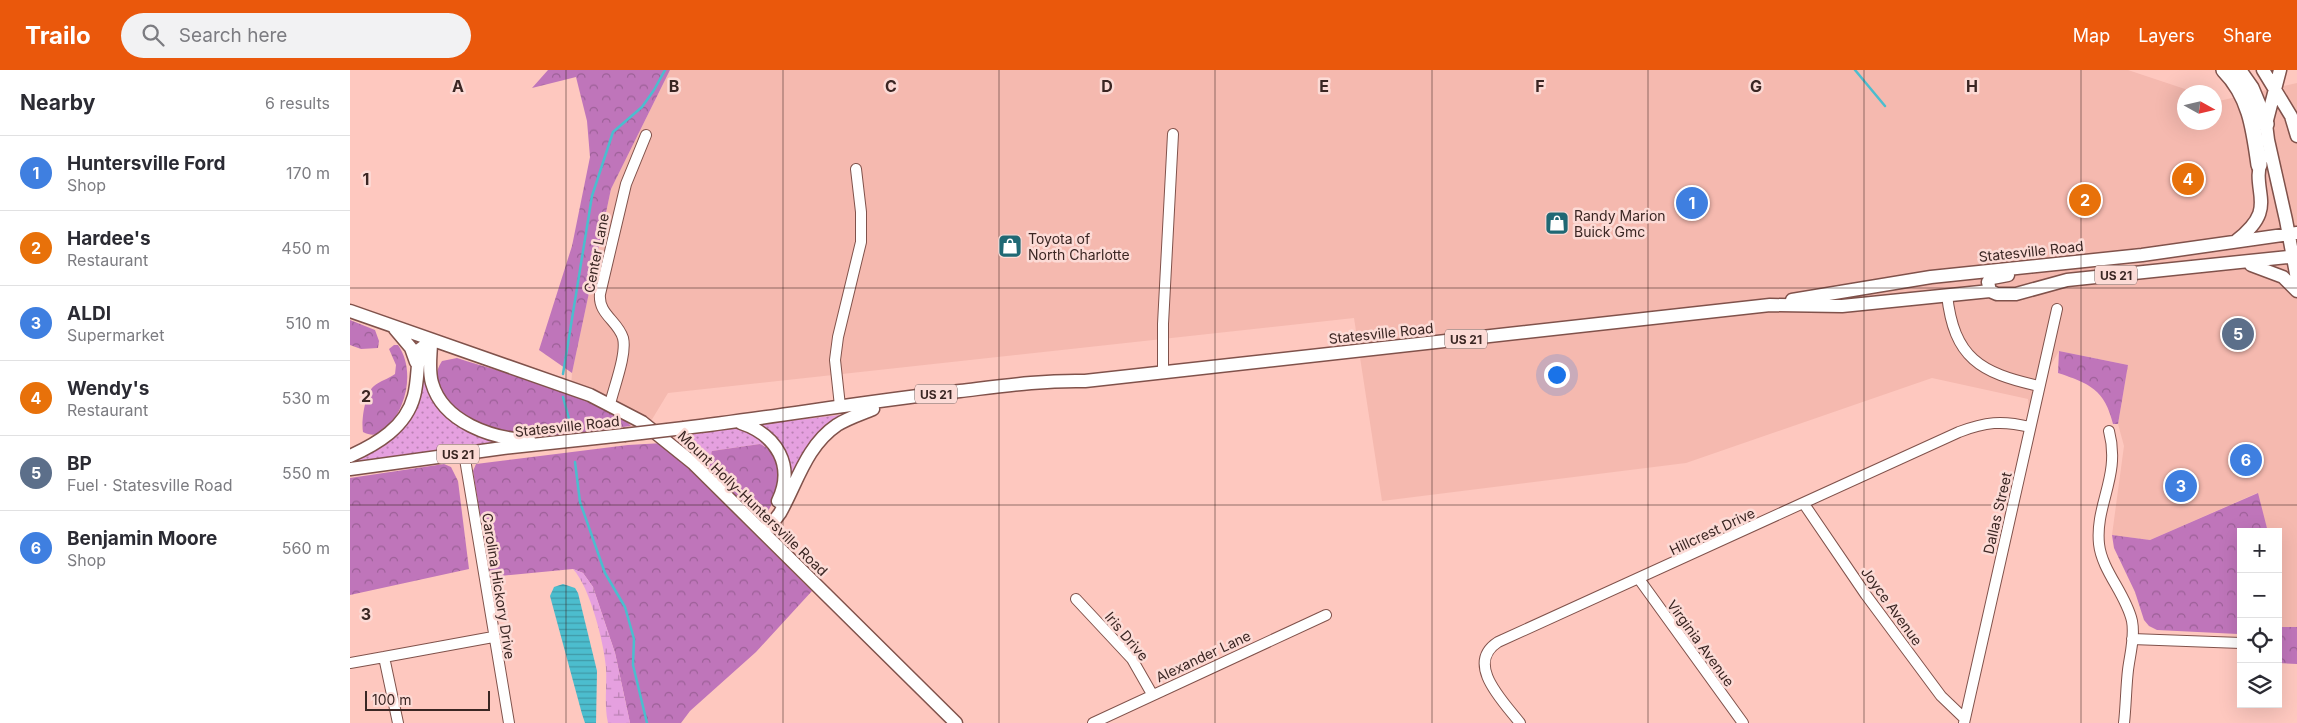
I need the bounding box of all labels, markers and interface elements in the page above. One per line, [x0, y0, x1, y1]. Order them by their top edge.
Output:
search box [121, 13, 471, 58]
text: Trailo [25, 21, 91, 50]
icon: search [139, 21, 167, 49]
text: Search here [179, 24, 287, 47]
text: Map [2073, 25, 2110, 46]
text: Layers [2138, 25, 2195, 46]
text: Share [2223, 25, 2272, 46]
text: A [452, 76, 464, 96]
text: B [669, 76, 679, 96]
text: C [885, 76, 897, 96]
text: D [1101, 76, 1113, 96]
text: E [1319, 76, 1329, 96]
text: F [1535, 76, 1545, 96]
text: G [1750, 76, 1762, 96]
text: H [1966, 76, 1978, 96]
north arrow [2177, 85, 2222, 130]
text: Nearby [20, 90, 95, 115]
text: 6 results [265, 93, 330, 113]
text: Huntersville Ford [67, 152, 226, 175]
pin: 4 [2172, 160, 2204, 198]
text: 1 [33, 163, 39, 183]
text: 170 m [286, 163, 330, 183]
text: 1 [363, 169, 369, 189]
text: Shop [67, 175, 106, 195]
pin: 2 [2069, 181, 2101, 219]
pin: 1 [1676, 184, 1708, 222]
place label: Randy Marion Buick Gmc [1574, 207, 1666, 240]
shop icon: Randy Marion Buick Gmc [1544, 210, 1570, 236]
street label: Center Lane [580, 212, 612, 294]
text: Hardee's [67, 227, 151, 250]
place label: Toyota of North Charlotte [1028, 230, 1130, 263]
shop icon: Toyota of North Charlotte [997, 233, 1023, 259]
street label: Statesville Road [1978, 237, 2084, 265]
text: 2 [31, 238, 41, 258]
text: 450 m [281, 238, 330, 258]
text: Restaurant [67, 250, 148, 270]
road number: US 21 [2095, 266, 2137, 284]
text: ALDI [67, 302, 111, 325]
text: 3 [31, 313, 41, 333]
text: 510 m [285, 313, 330, 333]
pin: 5 [2222, 315, 2254, 353]
street label: Statesville Road [1328, 319, 1434, 347]
text: Supermarket [67, 325, 164, 345]
road number: US 21 [1445, 330, 1487, 348]
your location [1544, 362, 1570, 388]
text: Wendy's [67, 377, 149, 400]
road number: US 21 [915, 384, 957, 404]
text: 2 [361, 386, 371, 406]
text: 4 [31, 388, 41, 408]
text: 530 m [282, 388, 330, 408]
text: Restaurant [67, 400, 148, 420]
street label: Statesville Road [514, 412, 620, 440]
street label: Mount Holly-Huntersville Road [675, 427, 831, 579]
pin: 6 [2230, 441, 2262, 479]
road number: US 21 [437, 444, 479, 464]
text: BP [67, 452, 92, 475]
text: 5 [31, 463, 41, 483]
text: 550 m [282, 463, 330, 483]
pin: 3 [2165, 467, 2197, 505]
street label: Dallas Street [1979, 470, 2015, 556]
text: Fuel · Statesville Road [67, 475, 233, 495]
street label: Hillcrest Drive [1667, 504, 1757, 558]
street label: Carolina Hickory Drive [479, 512, 519, 660]
text: Benjamin Moore [67, 527, 217, 550]
map controls [2237, 528, 2282, 708]
button: + [2237, 528, 2282, 573]
text: 6 [31, 538, 41, 558]
text: 560 m [282, 538, 330, 558]
text: Shop [67, 550, 106, 570]
street label: Joyce Avenue [1858, 563, 1926, 649]
button: − [2237, 573, 2282, 618]
street label: Virginia Avenue [1664, 596, 1738, 690]
text: 3 [361, 604, 371, 624]
street label: Iris Drive [1102, 608, 1152, 664]
button: locate [2237, 618, 2282, 663]
street label: Alexander Lane [1153, 627, 1253, 685]
button: layers [2237, 663, 2282, 708]
scale bar [365, 688, 490, 711]
text: 100 m [372, 691, 412, 708]

